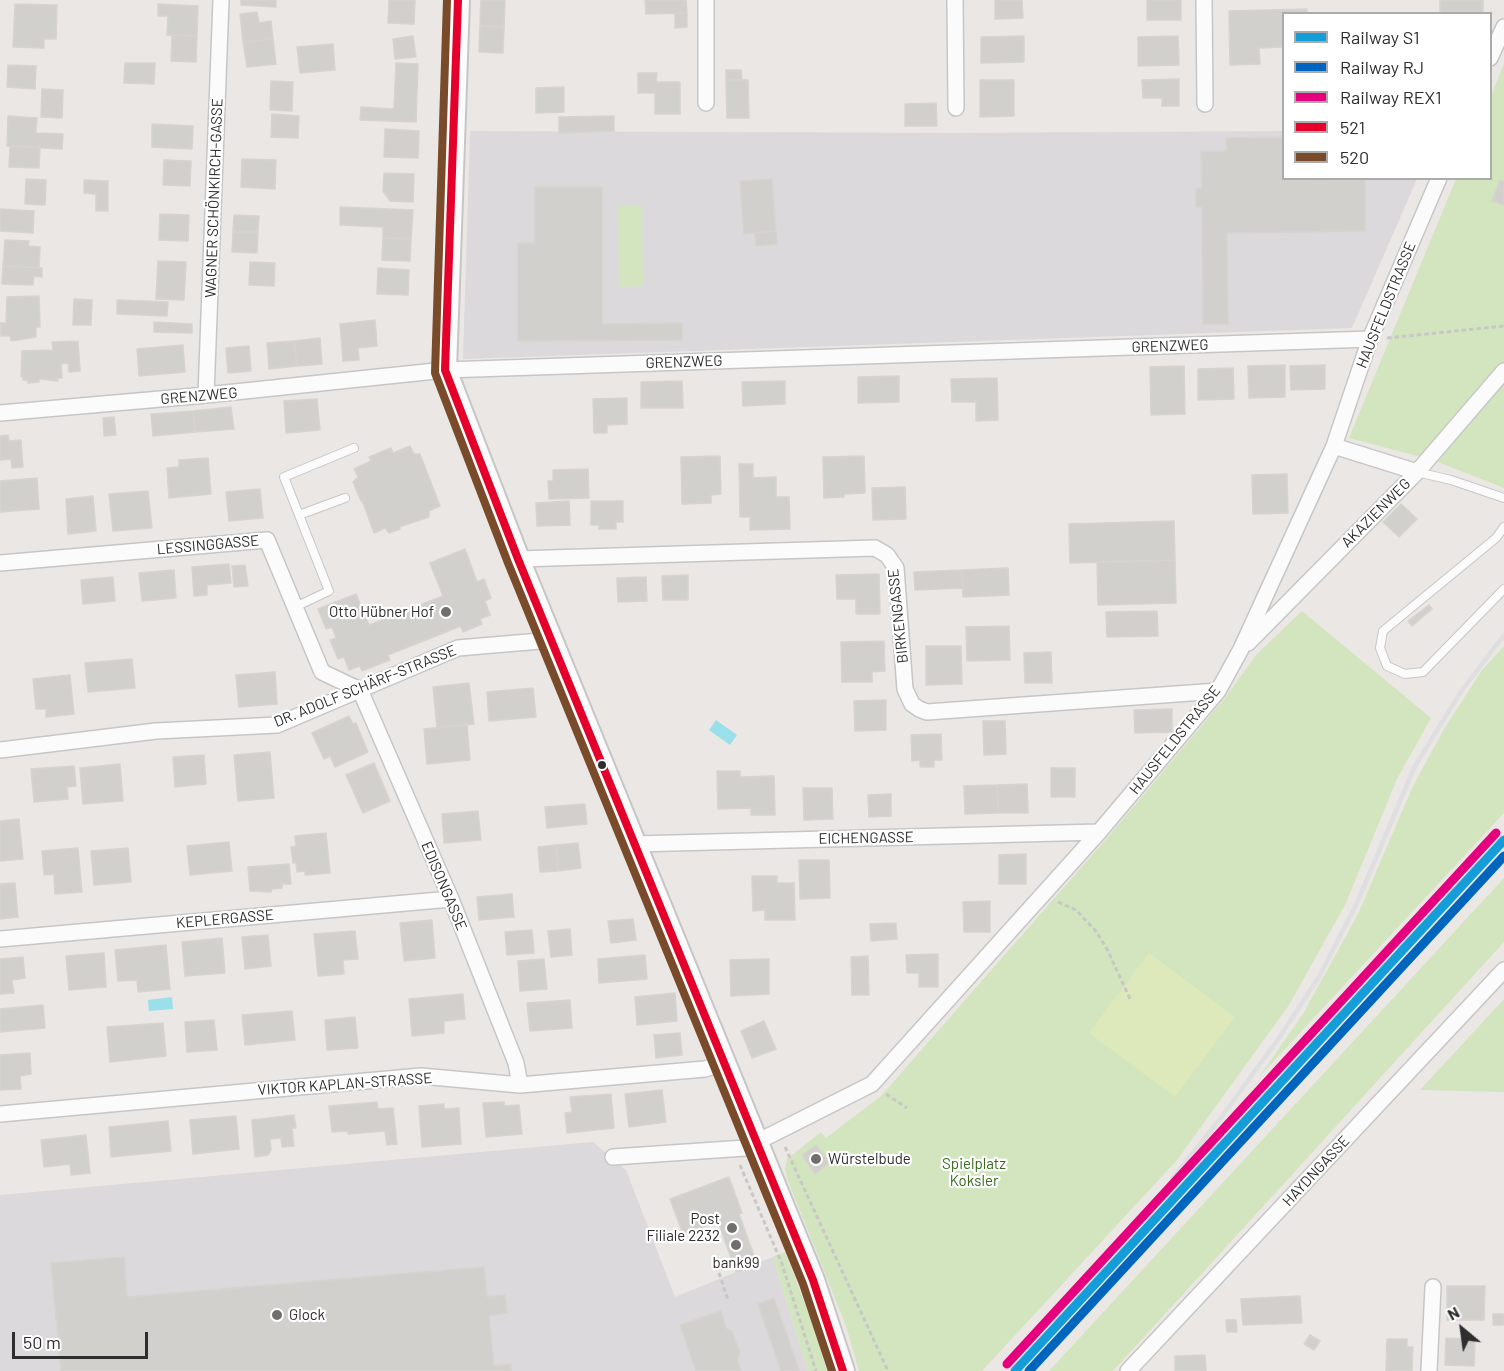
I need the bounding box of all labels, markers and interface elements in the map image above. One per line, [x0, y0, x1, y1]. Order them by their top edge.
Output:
legend [1282, 12, 1492, 180]
text: Railway S1 [1340, 26, 1420, 48]
text: Railway RJ [1340, 56, 1424, 78]
text: Railway REX1 [1340, 86, 1442, 108]
street label: WAGNER SCHÖNKIRCH-GASSE [202, 98, 226, 298]
text: 521 [1340, 116, 1365, 138]
text: 520 [1340, 146, 1369, 168]
street label: HAUSFELDSTRASSE [1352, 239, 1420, 371]
street label: GRENZWEG [1131, 336, 1209, 356]
street label: GRENZWEG [645, 352, 723, 372]
street label: GRENZWEG [160, 384, 238, 408]
street label: AKAZIENWEG [1338, 475, 1414, 551]
street label: LESSINGGASSE [156, 532, 260, 558]
street label: BIRKENGASSE [884, 568, 912, 664]
place label: Otto Hübner Hof [329, 603, 434, 621]
marker: Otto Hübner Hof [439, 605, 453, 619]
street label: DR. ADOLF SCHÄRF-STRASSE [271, 641, 459, 731]
street label: HAUSFELDSTRASSE [1126, 682, 1224, 798]
unlabelled marker [596, 759, 608, 771]
street label: EICHENGASSE [818, 828, 914, 848]
street label: EDISONGASSE [417, 839, 471, 933]
street label: KEPLERGASSE [175, 906, 275, 932]
street label: VIKTOR KAPLAN-STRASSE [257, 1069, 433, 1099]
street label: HAYDNGASSE [1279, 1132, 1353, 1210]
place label: Würstelbude [828, 1150, 911, 1168]
marker: Würstelbude [809, 1152, 823, 1166]
park label: Spielplatz Koksler [942, 1155, 1006, 1190]
place label: Post Filiale 2232 [647, 1210, 720, 1245]
marker: Post Filiale 2232 [725, 1221, 739, 1235]
marker: bank99 [729, 1238, 743, 1252]
place label: bank99 [712, 1254, 760, 1272]
north arrow [1432, 1299, 1492, 1359]
text: N [1444, 1302, 1462, 1324]
place label: Glock [289, 1306, 325, 1324]
marker: Glock [270, 1308, 284, 1322]
scale bar [15, 1320, 152, 1358]
text: 50 m [23, 1331, 61, 1353]

